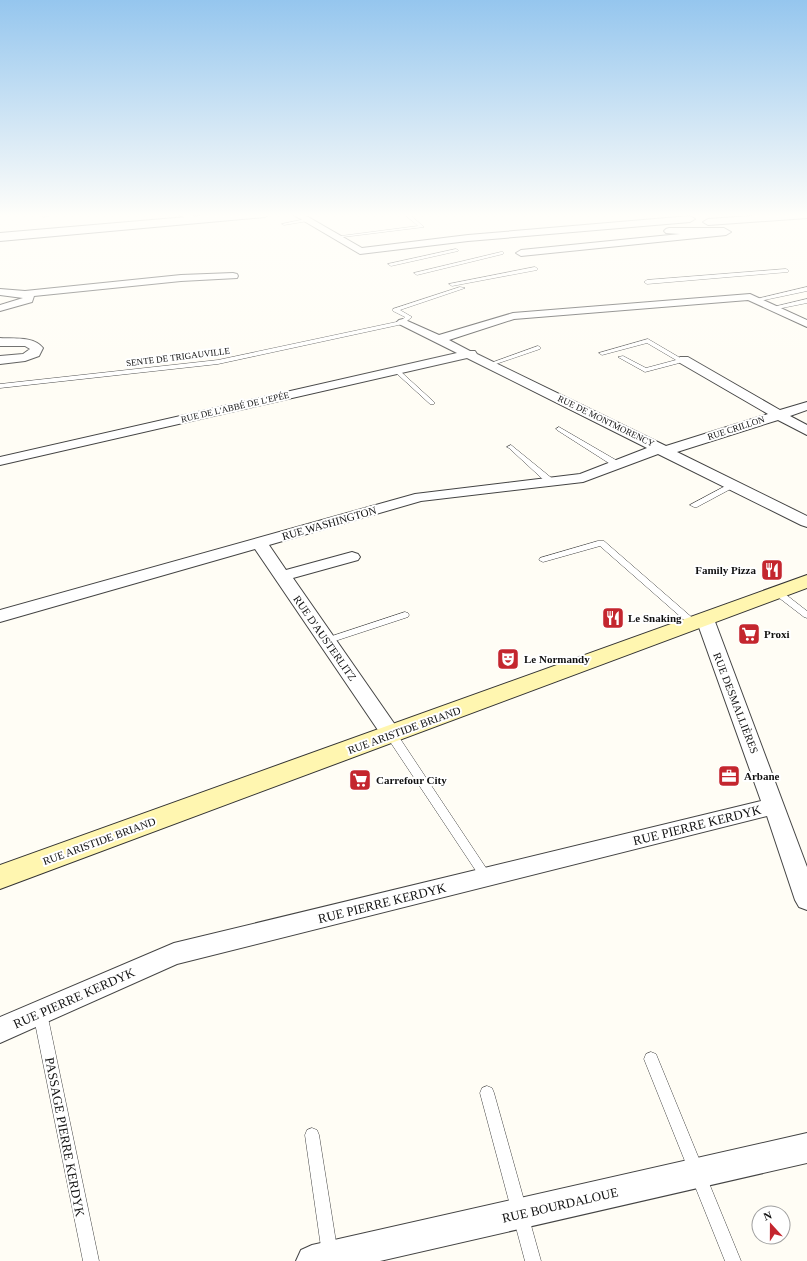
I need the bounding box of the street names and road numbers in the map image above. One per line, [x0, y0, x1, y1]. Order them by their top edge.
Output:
street label: SENTE DE TRIGAUVILLE [126, 346, 231, 368]
street label: RUE DE L'ABBÉ DE L'EPÉE [180, 390, 291, 424]
street label: RUE DE MONTMORENCY [556, 393, 656, 449]
street label: RUE CRILLON [706, 414, 766, 442]
street label: RUE WASHINGTON [280, 504, 378, 542]
street label: RUE D'AUSTERLITZ [291, 593, 359, 683]
street label: RUE DESMALLIÈRES [711, 651, 761, 755]
street label: RUE ARISTIDE BRIAND [346, 704, 462, 756]
street label: RUE PIERRE KERDYK [631, 802, 763, 848]
street label: RUE ARISTIDE BRIAND [41, 815, 157, 867]
street label: RUE PIERRE KERDYK [316, 880, 448, 926]
street label: RUE PIERRE KERDYK [11, 964, 138, 1032]
street label: PASSAGE PIERRE KERDYK [42, 1056, 88, 1219]
street label: RUE BOURDALOUE [500, 1184, 620, 1226]

